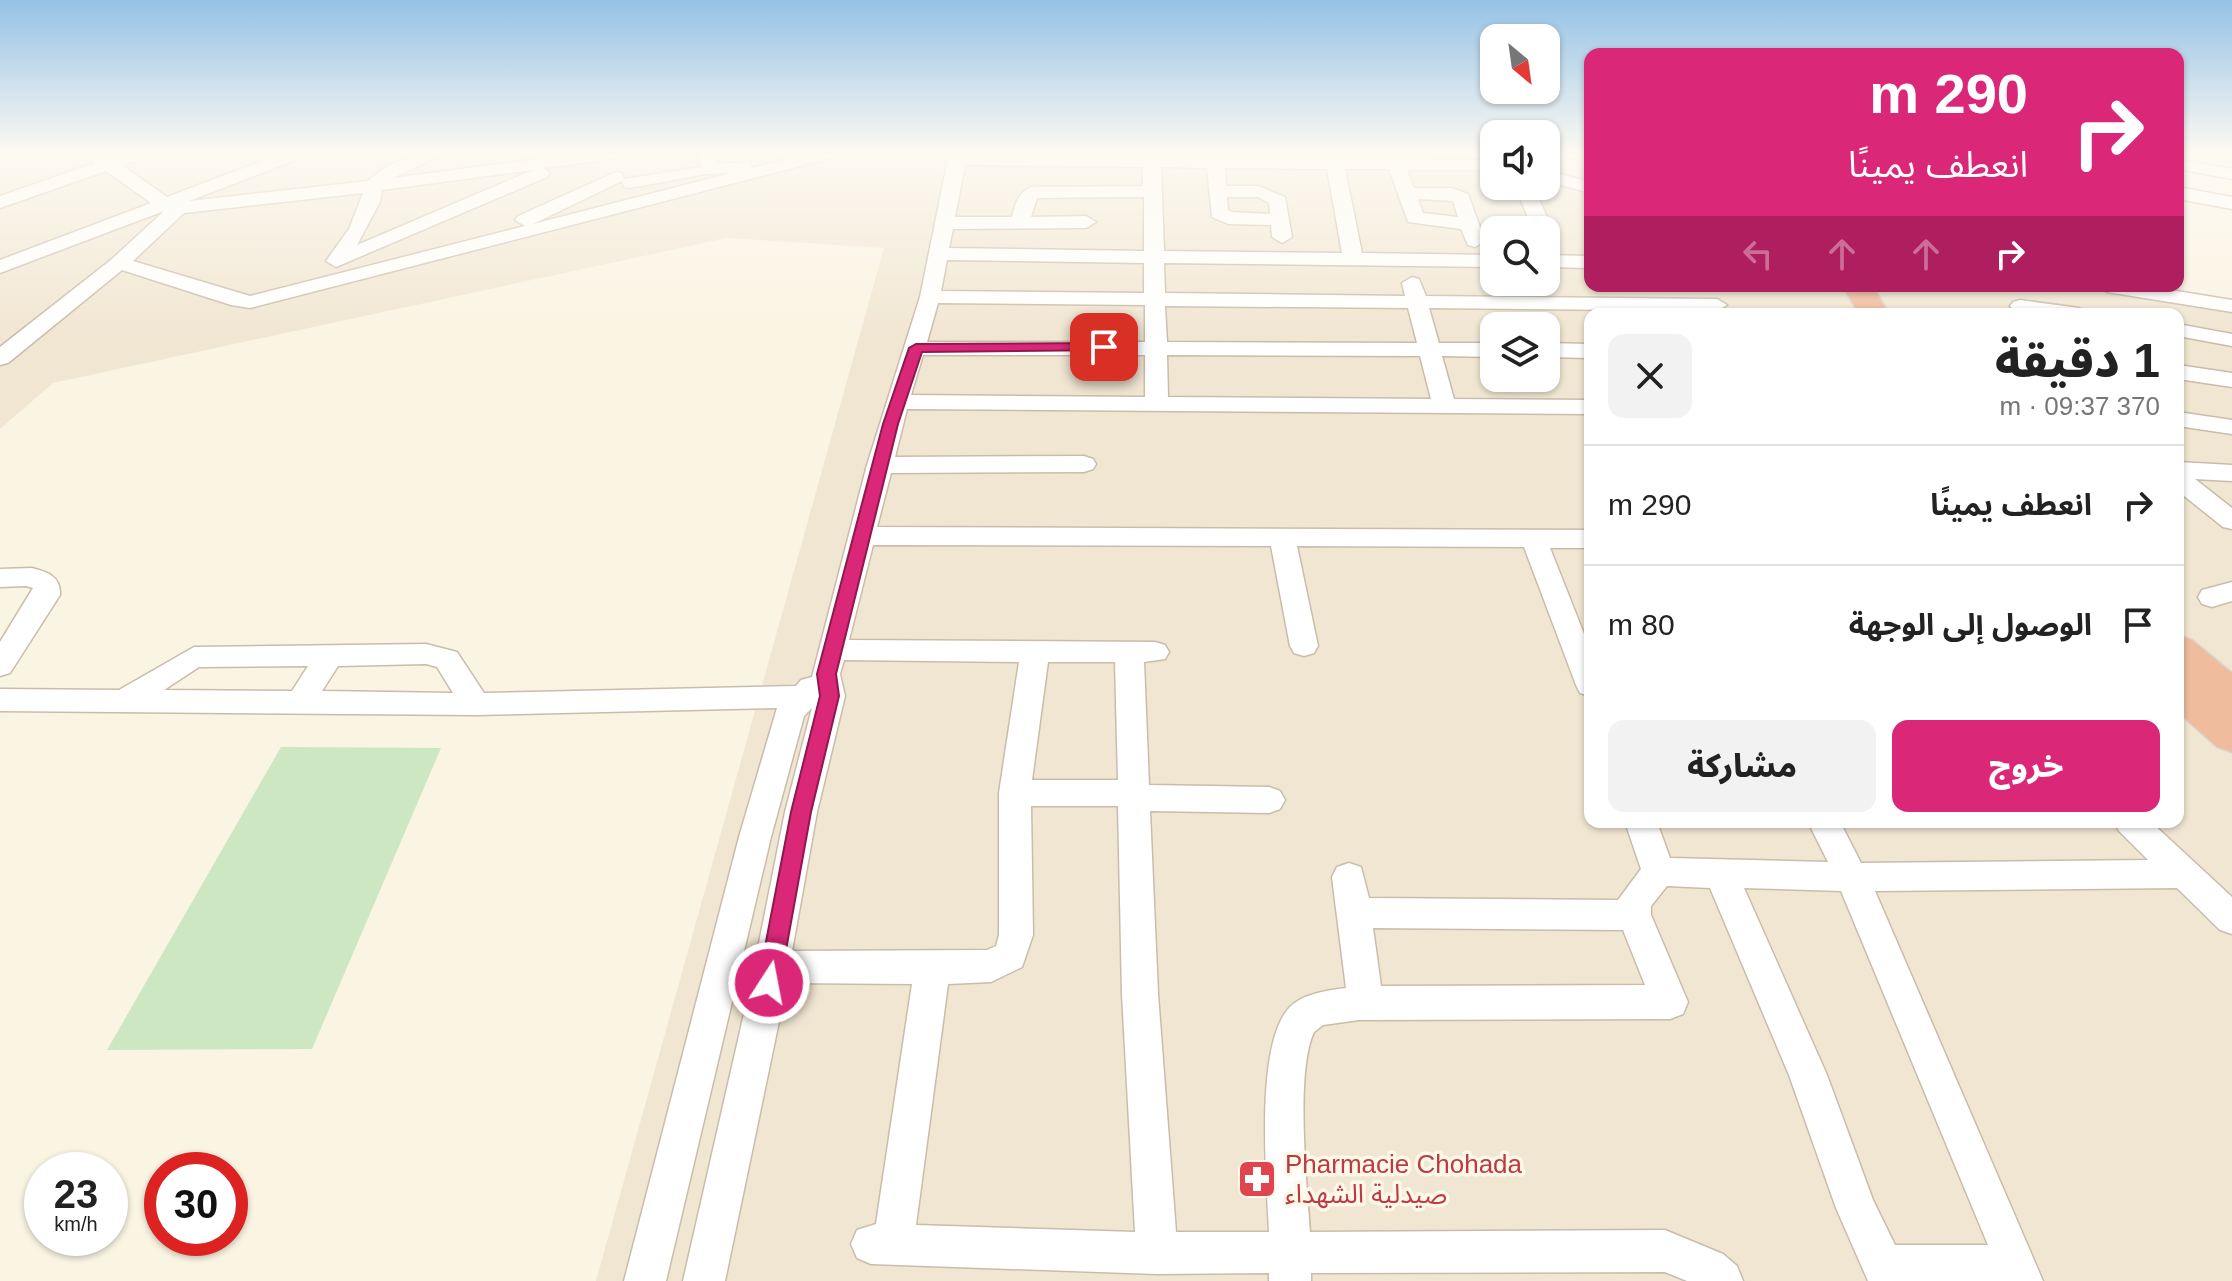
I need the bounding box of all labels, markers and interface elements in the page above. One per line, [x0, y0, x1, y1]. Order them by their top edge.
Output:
north arrow [1480, 24, 1560, 104]
map controls [1480, 24, 1560, 392]
text: 290 m [1869, 62, 2028, 125]
icon: right [2056, 80, 2160, 184]
button: sound [1480, 120, 1560, 200]
text: انعطف يمينًا [1848, 144, 2028, 185]
button: search [1480, 216, 1560, 296]
icon: left [1736, 232, 1780, 276]
icon: ahead [1820, 232, 1864, 276]
icon: ahead [1904, 232, 1948, 276]
icon: right [1988, 232, 2032, 276]
button: layers [1480, 312, 1560, 392]
pin [1070, 313, 1138, 381]
icon: arrive [1082, 325, 1126, 369]
button: close [1608, 334, 1692, 418]
text: 1 دقيقة [1995, 334, 2160, 387]
text: 370 m · 09:37 [2000, 391, 2160, 421]
icon: right [2116, 483, 2160, 527]
text: 290 m [1608, 488, 1691, 521]
text: انعطف يمينًا [1930, 488, 2092, 521]
icon: arrive [2116, 603, 2160, 647]
text: 80 m [1608, 608, 1675, 641]
text: الوصول إلى الوجهة [1849, 608, 2092, 641]
button: مشاركة [1608, 720, 1876, 812]
button: خروج [1892, 720, 2160, 812]
position arrow [727, 941, 811, 1025]
place label: Pharmacie Chohada صيدلية الشهداء [1285, 1149, 1523, 1209]
speed limit sign: 30 [144, 1152, 248, 1256]
pharmacy icon: Pharmacie Chohada صيدلية الشهداء [1236, 1158, 1278, 1200]
text: 23 [54, 1172, 98, 1216]
text: km/h [54, 1213, 98, 1235]

